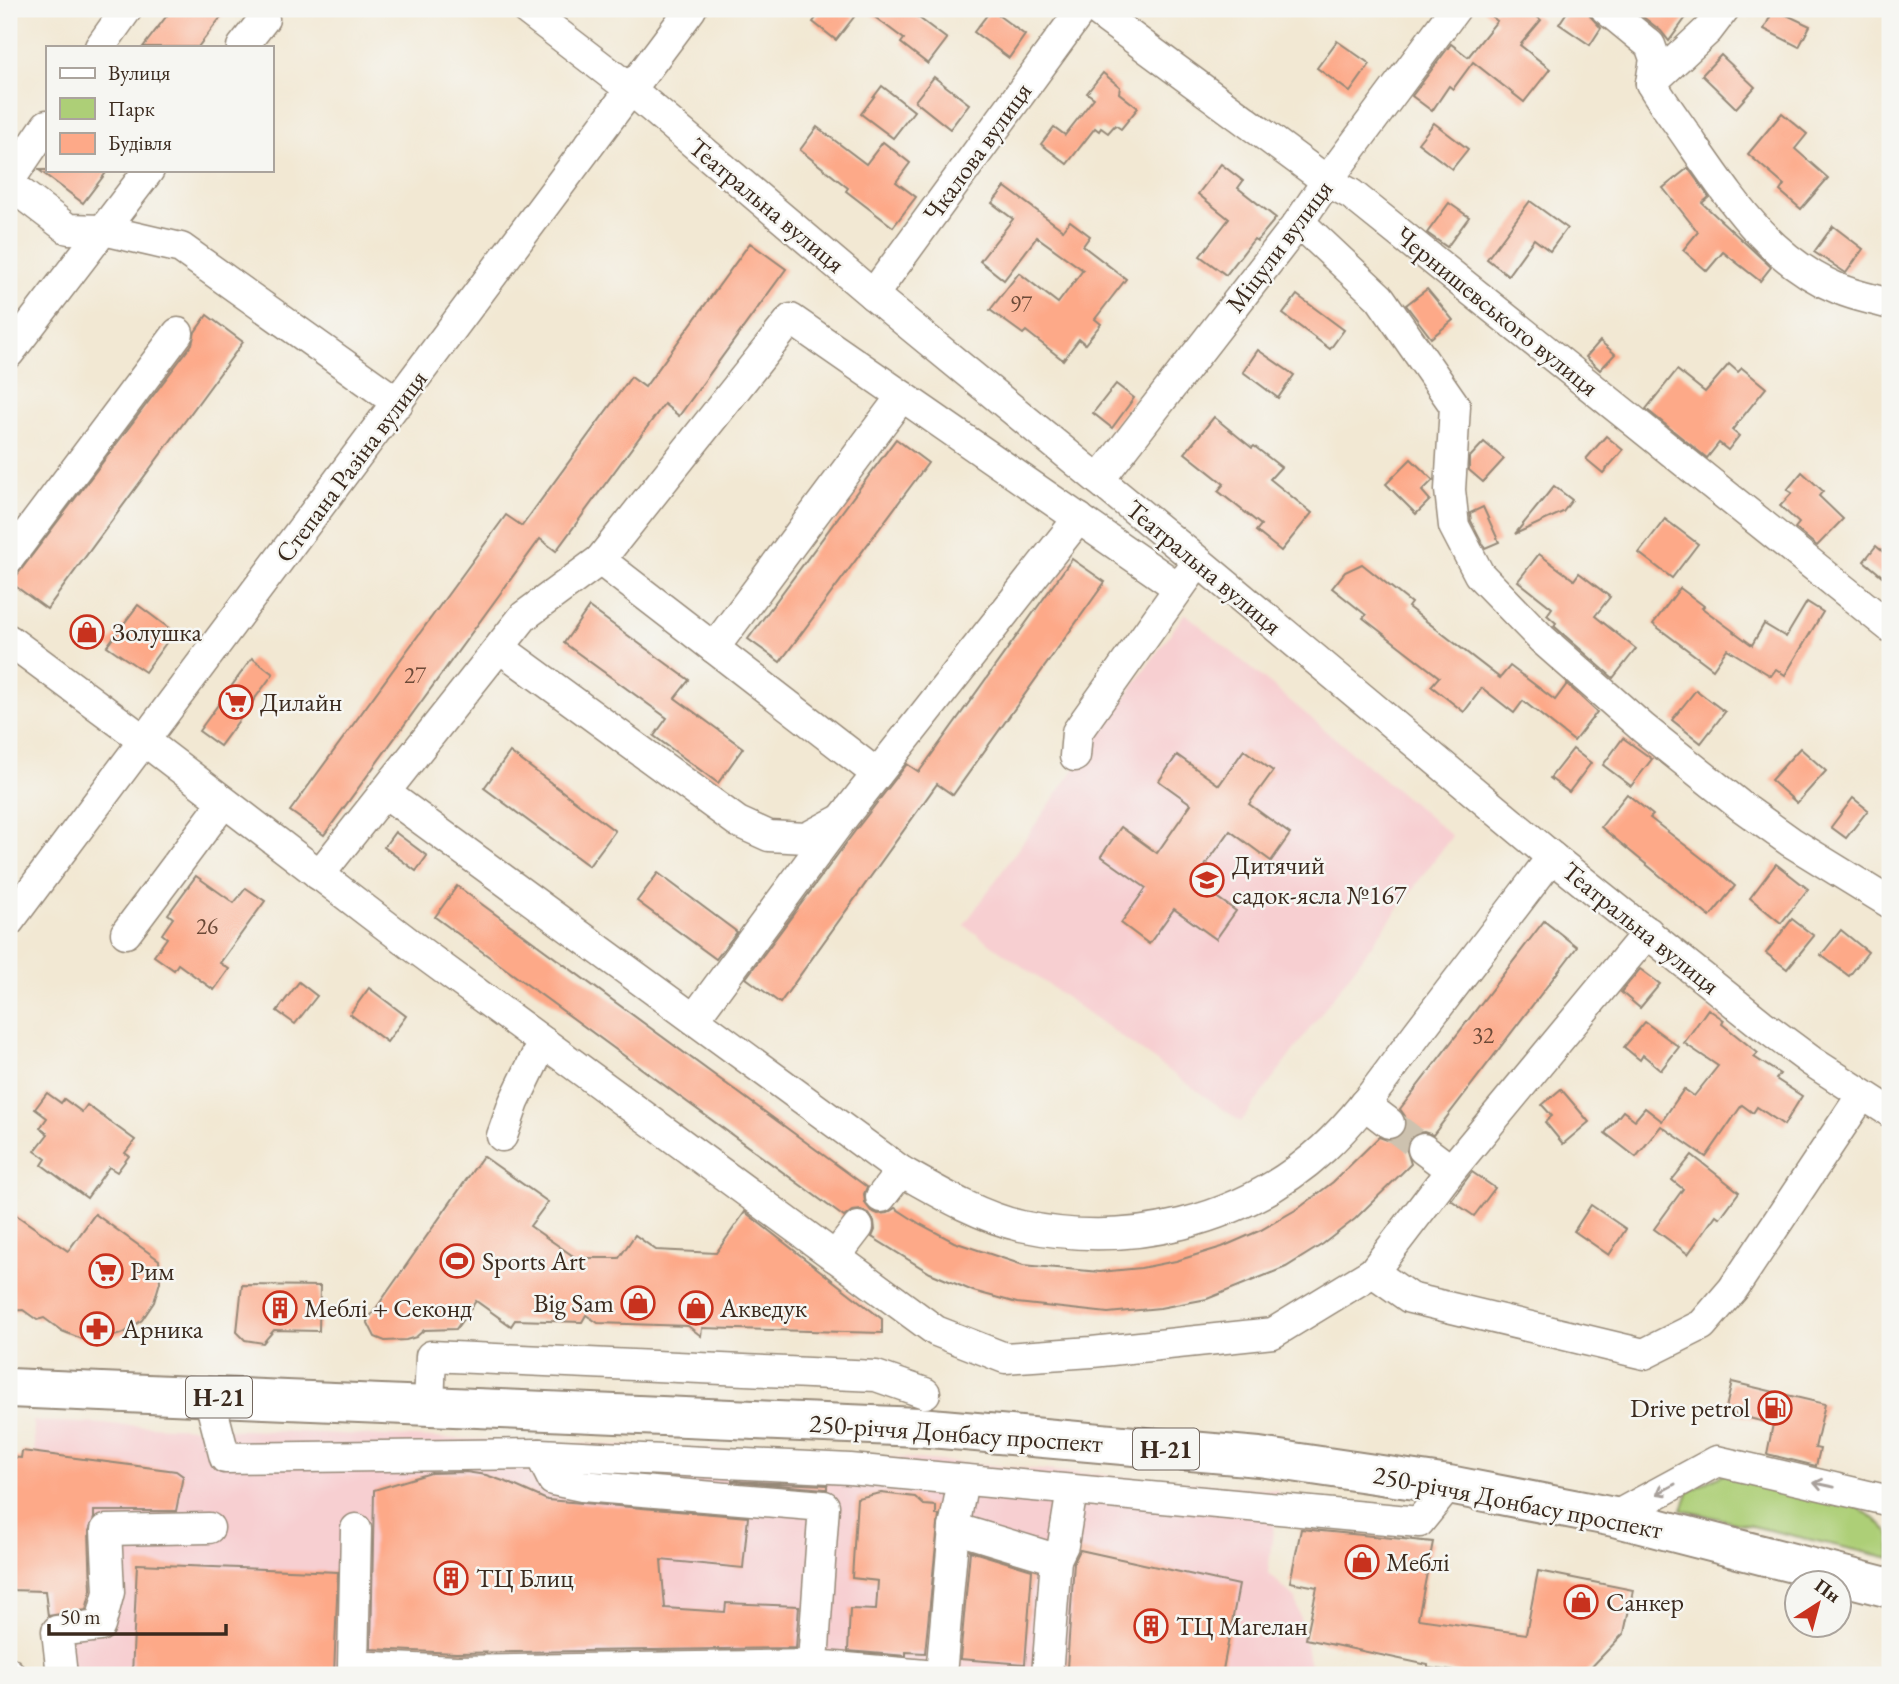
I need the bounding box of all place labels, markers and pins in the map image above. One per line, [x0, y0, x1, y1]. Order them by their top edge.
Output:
shop icon: Золушка [68, 613, 106, 651]
place label: Золушка [112, 615, 202, 649]
supermarket icon: Дилайн [217, 683, 255, 721]
place label: Дилайн [260, 685, 342, 719]
place label: Дитячий садок-ясла №167 [1232, 848, 1407, 912]
school or university icon: Дитячий садок-ясла №167 [1188, 861, 1226, 899]
sports icon: Sports Art [438, 1242, 476, 1280]
place label: Sports Art [482, 1244, 586, 1278]
supermarket icon: Рим [87, 1252, 125, 1290]
place label: Рим [130, 1254, 174, 1288]
shop icon: Big Sam [619, 1284, 657, 1322]
place label: Big Sam [533, 1286, 614, 1320]
building icon: Меблі + Секонд [261, 1289, 299, 1327]
shop icon: Акведук [677, 1289, 715, 1327]
place label: Меблі + Секонд [304, 1291, 472, 1325]
place label: Акведук [719, 1291, 808, 1325]
pharmacy icon: Арника [78, 1310, 116, 1348]
place label: Арника [121, 1312, 204, 1346]
fuel station icon: Drive petrol [1756, 1389, 1794, 1427]
place label: Drive petrol [1630, 1391, 1750, 1425]
shop icon: Меблі [1343, 1543, 1381, 1581]
place label: Меблі [1386, 1545, 1450, 1579]
building icon: ТЦ Блиц [432, 1559, 470, 1597]
place label: ТЦ Блиц [476, 1561, 574, 1595]
shop icon: Санкер [1562, 1583, 1600, 1621]
place label: Санкер [1606, 1585, 1684, 1619]
building icon: ТЦ Магелан [1132, 1607, 1170, 1645]
place label: ТЦ Магелан [1176, 1609, 1308, 1643]

